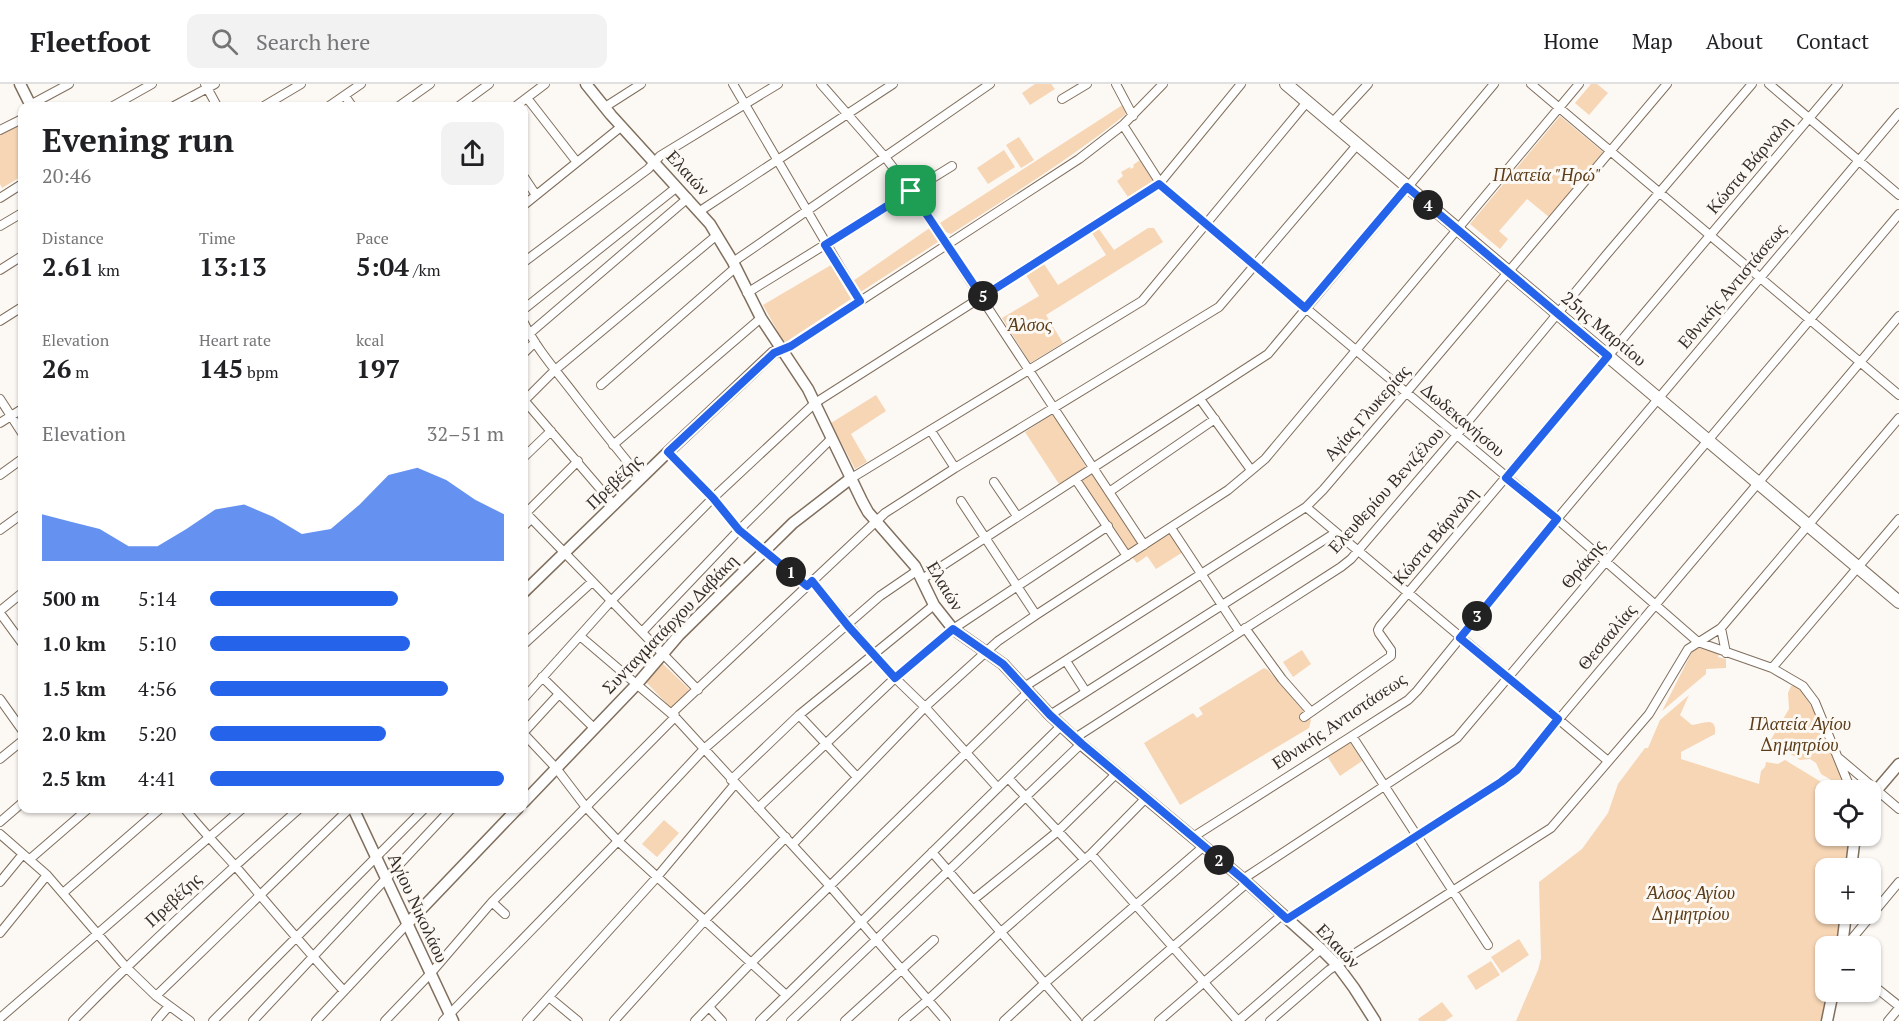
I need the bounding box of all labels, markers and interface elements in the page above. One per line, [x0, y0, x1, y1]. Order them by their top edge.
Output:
search box [187, 14, 607, 68]
text: Fleetfoot [30, 23, 151, 60]
icon: search [208, 25, 241, 58]
text: Search here [256, 27, 370, 56]
text: Home [1543, 27, 1599, 55]
text: Map [1632, 27, 1673, 55]
text: About [1706, 27, 1763, 55]
text: Contact [1796, 27, 1869, 55]
street label: Κώστα Βάρναλη [1700, 110, 1796, 218]
text: Evening run [42, 118, 234, 161]
button: share [441, 122, 504, 185]
street label: Ελαιών [662, 144, 716, 200]
text: 20:46 [42, 162, 91, 189]
park label: Πλατεία "Ηρώ" [1492, 162, 1601, 186]
pin [885, 165, 936, 216]
icon: arrive [894, 174, 927, 207]
pin: 4 [1413, 190, 1443, 220]
text: 4 [1423, 194, 1433, 216]
street label: Εθνικής Αντιστάσεως [1672, 217, 1791, 353]
text: Distance [42, 227, 104, 249]
text: Time [199, 227, 236, 249]
text: Pace [356, 227, 389, 249]
text: 2.61 [42, 249, 94, 283]
text: 13:13 [199, 249, 267, 283]
text: 5:04 [356, 249, 409, 283]
text: km [94, 259, 120, 281]
text: /km [409, 259, 440, 281]
pin: 5 [968, 281, 998, 311]
text: 5 [978, 285, 988, 307]
street label: 25ης Μαρτίου [1557, 285, 1652, 371]
park label: Άλσος [1007, 312, 1053, 336]
text: Elevation [42, 329, 109, 351]
text: Heart rate [199, 329, 271, 351]
text: kcal [356, 329, 384, 351]
text: 26 [42, 351, 71, 385]
text: 145 [199, 351, 243, 385]
text: 197 [356, 351, 400, 385]
street label: Αγίας Γλυκερίας [1318, 359, 1415, 466]
text: m [71, 361, 89, 383]
text: bpm [243, 361, 279, 383]
street label: Δωδεκανήσου [1416, 377, 1511, 462]
text: Elevation [42, 420, 126, 447]
text: 32–51 m [427, 420, 504, 447]
street label: Ελευθερίου Βενιζέλου [1322, 421, 1449, 558]
street label: Πρεβέζης [580, 448, 647, 514]
street label: Κώστα Βάρναλη [1386, 481, 1482, 589]
street label: Θράκης [1555, 534, 1610, 593]
street label: Συνταγματάρχου Δαβάκη [596, 548, 742, 698]
street label: Ελαιών [922, 556, 970, 615]
pin: 1 [776, 557, 806, 587]
text: 1 [786, 561, 796, 583]
text: 500 m [42, 585, 100, 612]
text: 5:14 [138, 585, 177, 612]
street label: Θεσσαλίας [1571, 598, 1641, 675]
pin: 3 [1462, 601, 1492, 631]
text: 3 [1472, 605, 1482, 627]
text: 1.0 km [42, 630, 106, 657]
text: 5:10 [138, 630, 177, 657]
street label: Εθνικής Αντιστάσεως [1267, 666, 1410, 774]
text: 1.5 km [42, 675, 106, 702]
text: 4:56 [138, 675, 177, 702]
park label: Πλατεία Αγίου Δημητρίου [1748, 711, 1851, 756]
text: 2.0 km [42, 720, 106, 747]
text: 5:20 [138, 720, 177, 747]
text: 2.5 km [42, 765, 106, 792]
text: 4:41 [138, 765, 177, 792]
map controls [1815, 780, 1881, 1002]
button: locate [1815, 780, 1881, 846]
pin: 2 [1204, 845, 1234, 875]
street label: Αγίου Νικολάου [383, 849, 455, 966]
text: 2 [1214, 849, 1224, 871]
button: + [1815, 858, 1881, 924]
street label: Πρεβέζης [139, 867, 206, 932]
park label: Άλσος Αγίου Δημητρίου [1646, 880, 1735, 925]
street label: Ελαιών [1311, 918, 1366, 973]
button: − [1815, 936, 1881, 1002]

